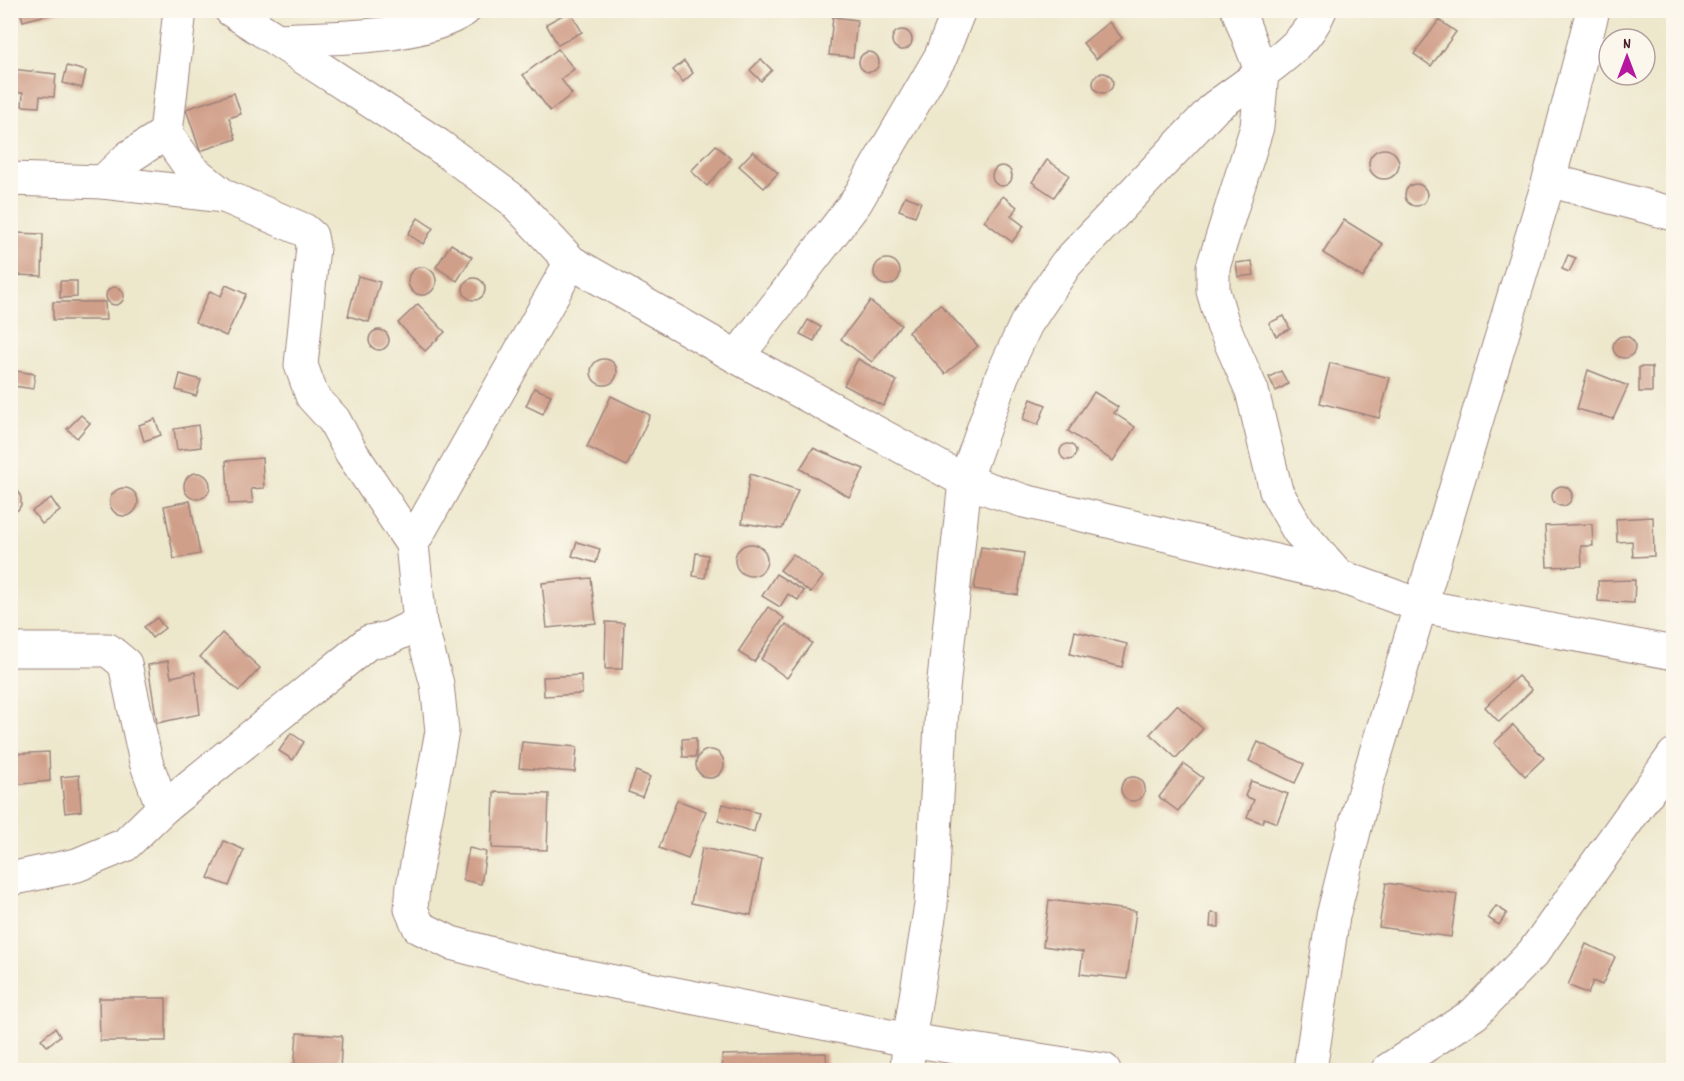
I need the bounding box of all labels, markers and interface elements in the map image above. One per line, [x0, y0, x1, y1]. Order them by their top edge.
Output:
north arrow [1597, 27, 1657, 87]
text: N [1623, 33, 1631, 56]

